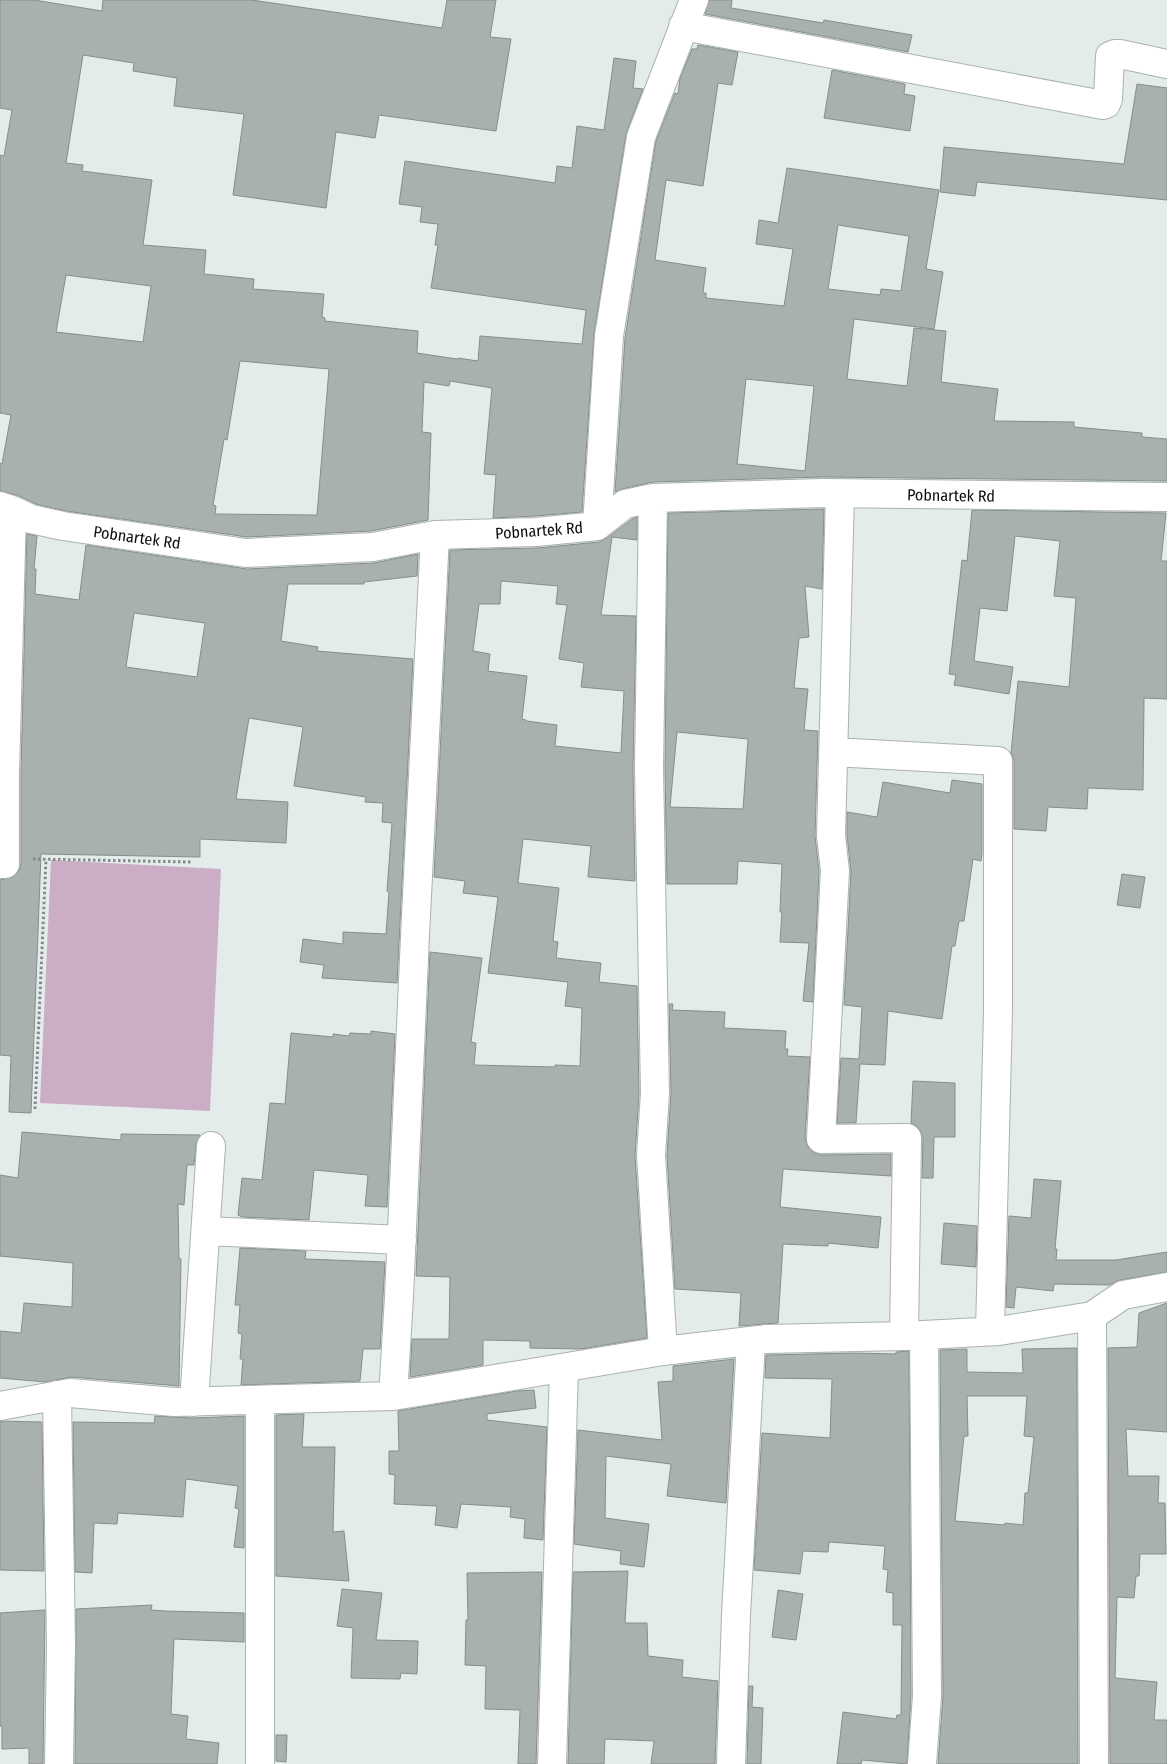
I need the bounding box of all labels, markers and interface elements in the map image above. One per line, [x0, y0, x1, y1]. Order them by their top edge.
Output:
street label: Pobnartek Rd [907, 485, 995, 506]
street label: Pobnartek Rd [495, 518, 584, 543]
street label: Pobnartek Rd [92, 522, 182, 553]

